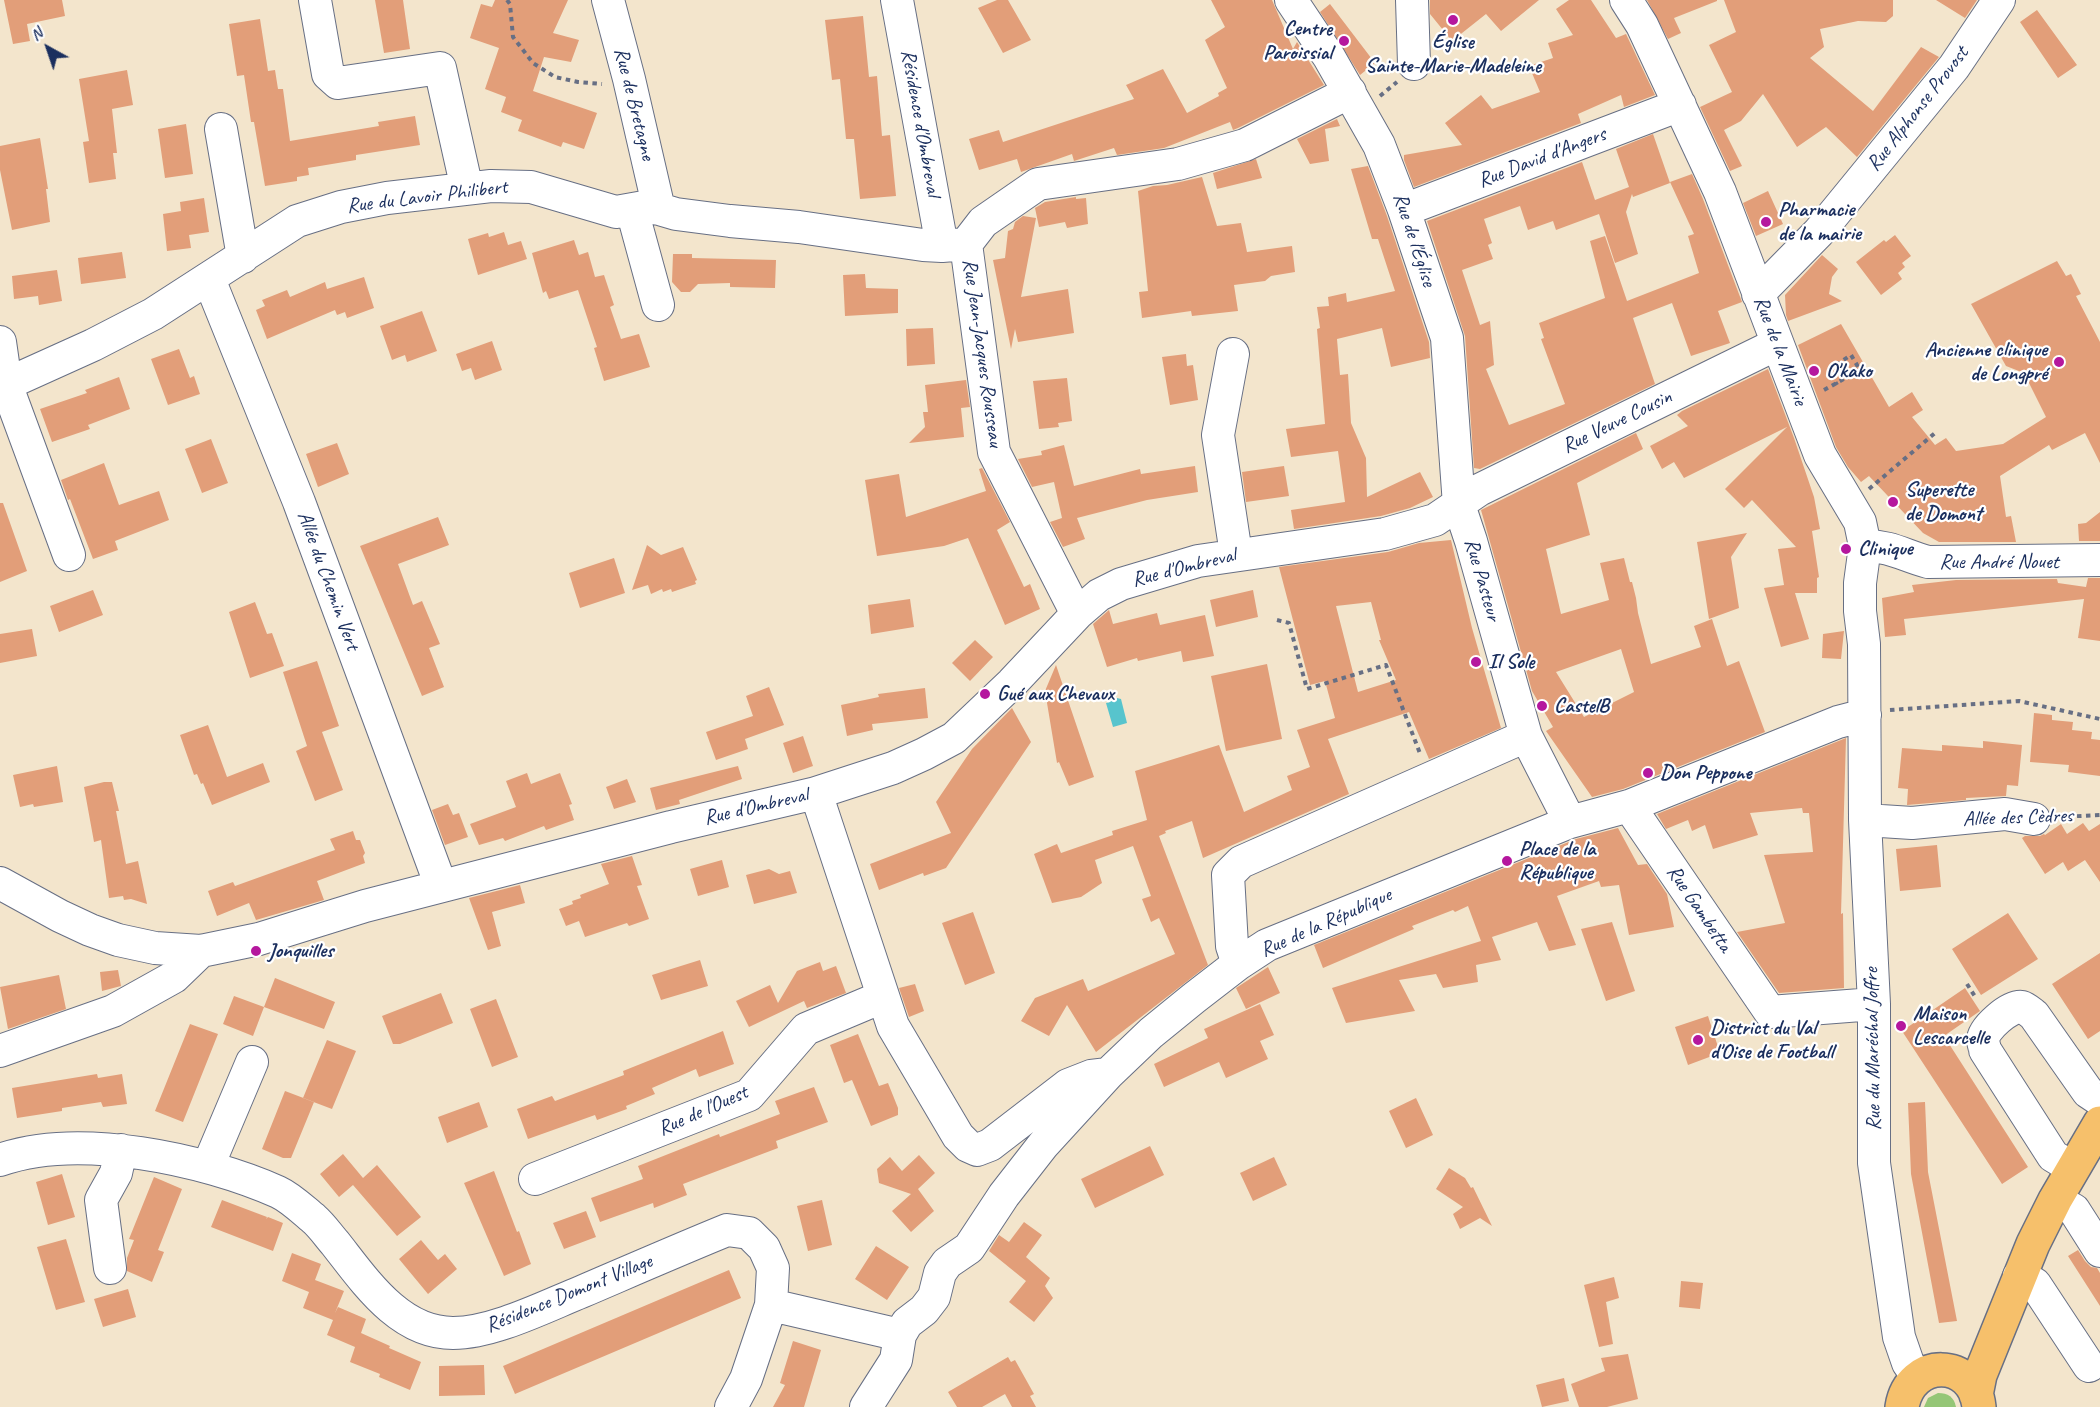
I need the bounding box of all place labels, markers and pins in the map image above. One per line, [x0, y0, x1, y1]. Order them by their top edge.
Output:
marker: Église Sainte-Marie-Madeleine [1446, 13, 1460, 27]
place label: Centre Paroissial [1263, 16, 1332, 66]
place label: Église Sainte-Marie-Madeleine [1365, 29, 1541, 79]
marker: Centre Paroissial [1337, 34, 1351, 48]
place label: Pharmacie de la mairie [1778, 197, 1861, 247]
marker: Pharmacie de la mairie [1759, 215, 1773, 229]
place label: Ancienne clinique de Longpré [1925, 337, 2047, 387]
marker: Ancienne clinique de Longpré [2052, 355, 2066, 369]
place label: O'kako [1826, 358, 1872, 384]
marker: O'kako [1807, 364, 1821, 378]
place label: Superette de Domont [1905, 477, 1982, 527]
marker: Superette de Domont [1886, 495, 1900, 509]
place label: Clinique [1858, 536, 1912, 562]
marker: Clinique [1839, 542, 1853, 556]
place label: Il Sole [1488, 649, 1534, 675]
marker: Il Sole [1469, 655, 1483, 669]
place label: Gué aux Chevaux [997, 681, 1114, 707]
marker: Gué aux Chevaux [978, 687, 992, 701]
place label: CastelB [1554, 693, 1609, 719]
marker: CastelB [1535, 699, 1549, 713]
place label: Don Peppone [1660, 760, 1751, 786]
marker: Don Peppone [1641, 766, 1655, 780]
place label: Place de la République [1519, 836, 1595, 886]
marker: Place de la République [1500, 854, 1514, 868]
place label: Jonquilles [268, 938, 333, 964]
marker: Jonquilles [249, 944, 263, 958]
place label: Maison Lescarcelle [1913, 1001, 1989, 1051]
place label: District du Val d'Oise de Football [1710, 1015, 1833, 1065]
marker: Maison Lescarcelle [1894, 1019, 1908, 1033]
marker: District du Val d'Oise de Football [1691, 1033, 1705, 1047]

